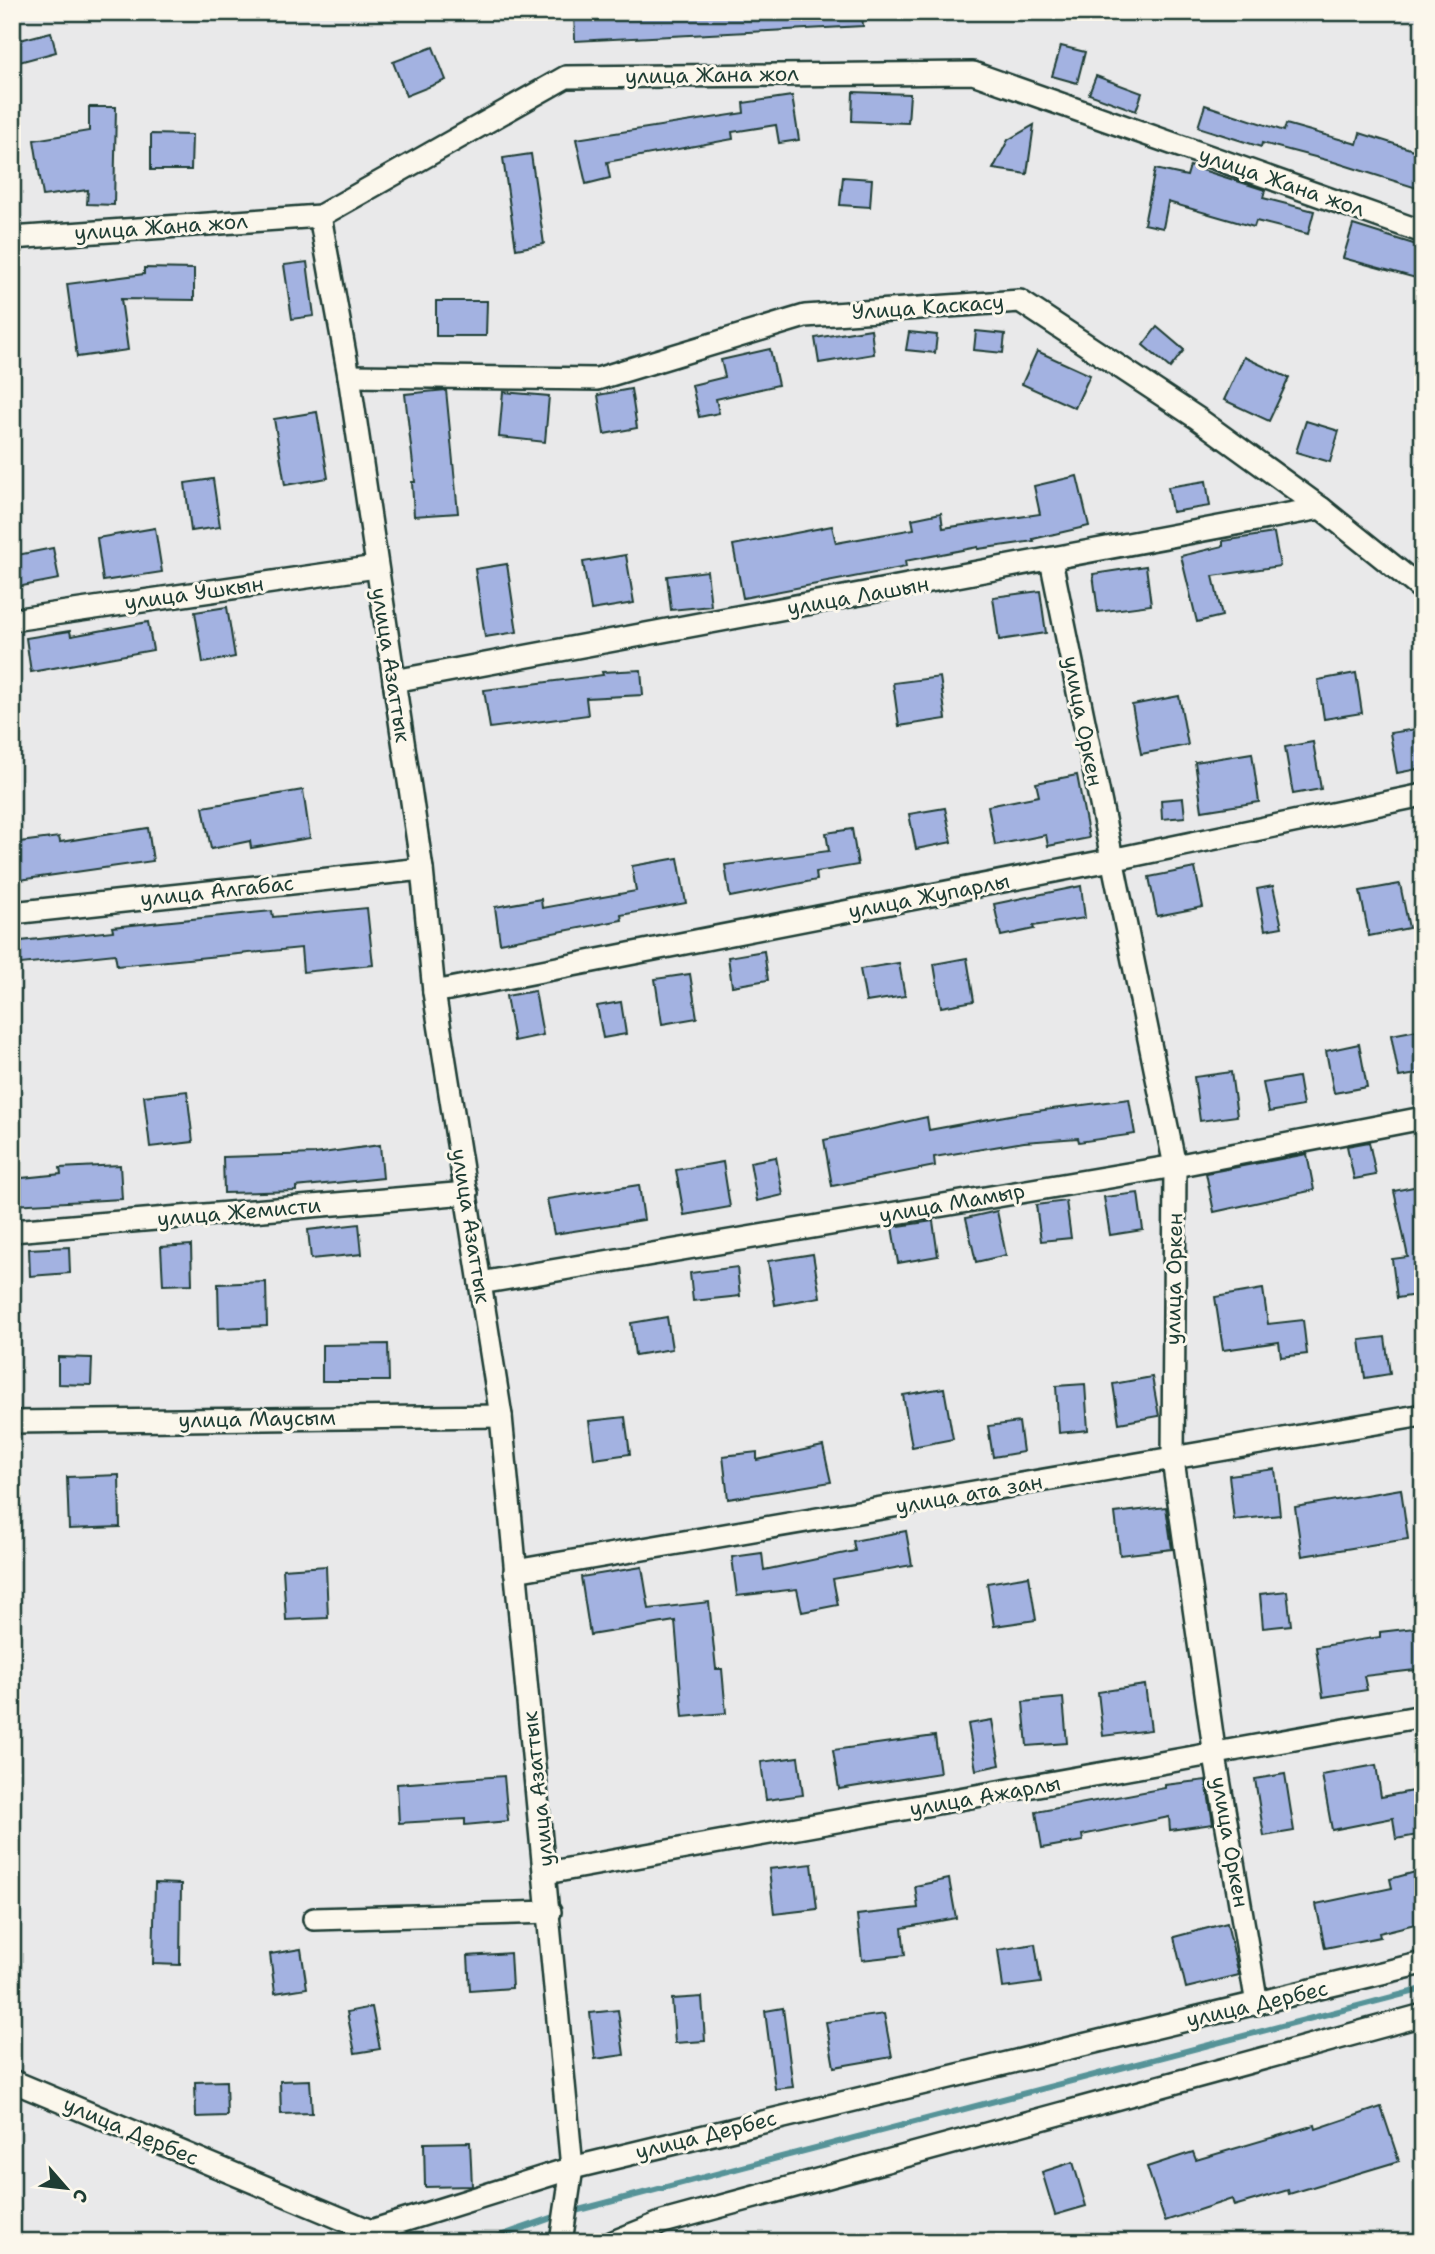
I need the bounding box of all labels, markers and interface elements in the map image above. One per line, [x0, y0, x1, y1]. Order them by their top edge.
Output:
street label: улица Жана жол [625, 59, 799, 91]
street label: улица Жана жол [1195, 140, 1369, 224]
street label: улица Жана жол [73, 207, 249, 247]
street label: Улица Каскасу [851, 288, 1005, 326]
street label: улица Ушкын [123, 569, 265, 617]
street label: улица Лашын [785, 570, 931, 622]
street label: улица Азаттык [365, 586, 417, 744]
street label: улица Оркен [1057, 653, 1109, 789]
street label: улица Жупарлы [846, 867, 1012, 925]
street label: улица Алгабас [139, 869, 295, 913]
street label: улица Азаттык [445, 1147, 497, 1305]
street label: улица Мамыр [877, 1176, 1027, 1230]
street label: улица Жемисти [156, 1191, 322, 1233]
street label: улица Оркен [1159, 1213, 1189, 1345]
street label: улица Маусым [178, 1404, 336, 1434]
street label: улица ата зан [893, 1467, 1045, 1521]
street label: улица Азаттык [516, 1710, 560, 1868]
street label: улица Ажарлы [907, 1769, 1063, 1823]
street label: улица Оркен [1205, 1774, 1255, 1910]
street label: улица Дербес [1183, 1974, 1331, 2034]
street label: улица Дербес [59, 2090, 203, 2172]
street label: улица Дербес [632, 2104, 780, 2166]
north arrow [32, 2152, 102, 2222]
text: С [67, 2185, 94, 2207]

